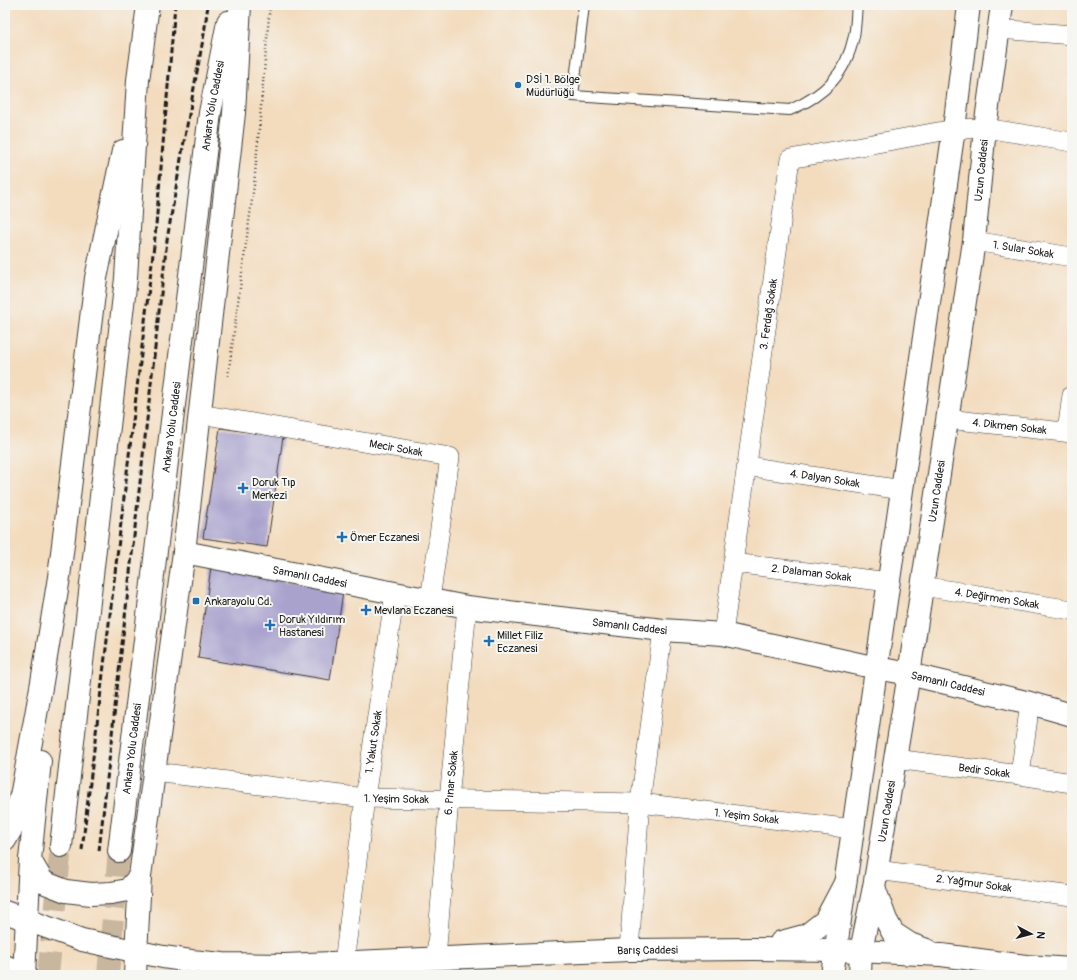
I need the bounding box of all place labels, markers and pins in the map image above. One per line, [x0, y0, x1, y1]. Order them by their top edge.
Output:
place label: DSİ 1. Bölge Müdürlüğü [526, 73, 580, 99]
marker: DSİ 1. Bölge Müdürlüğü [513, 80, 523, 90]
place label: Doruk Tıp Merkezi [252, 476, 296, 502]
marker: Doruk Tıp Merkezi [237, 482, 249, 494]
place label: Ömer Eczanesi [350, 531, 419, 544]
marker: Ömer Eczanesi [337, 532, 347, 542]
place label: Ankarayolu Cd. [204, 595, 272, 608]
marker: Ankarayolu Cd. [191, 596, 201, 606]
place label: Mevlana Eczanesi [374, 604, 454, 617]
marker: Mevlana Eczanesi [361, 605, 371, 615]
place label: Doruk Yıldırım Hastanesi [279, 613, 345, 639]
marker: Doruk Yıldırım Hastanesi [264, 619, 276, 631]
place label: Millet Filiz Eczanesi [497, 629, 544, 655]
marker: Millet Filiz Eczanesi [484, 636, 494, 646]

